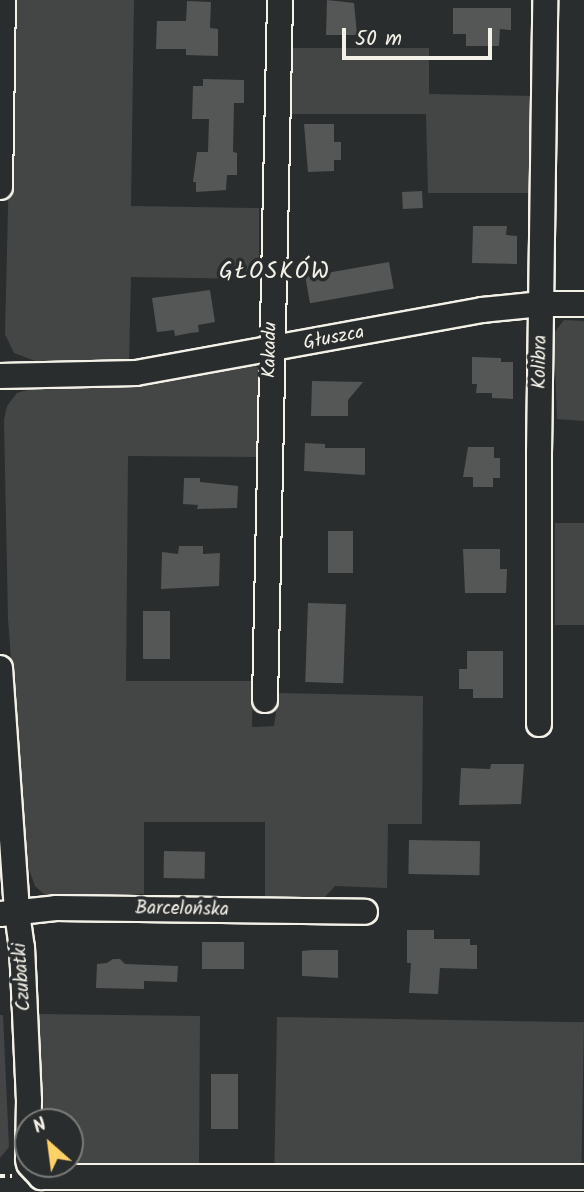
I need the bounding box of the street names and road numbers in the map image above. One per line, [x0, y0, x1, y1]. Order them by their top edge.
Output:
street label: Kakadu [259, 322, 283, 378]
street label: Głuszca [302, 322, 366, 356]
street label: Kolibra [529, 335, 553, 389]
street label: Barcelońska [135, 898, 229, 922]
street label: Czubatki [9, 942, 37, 1012]

